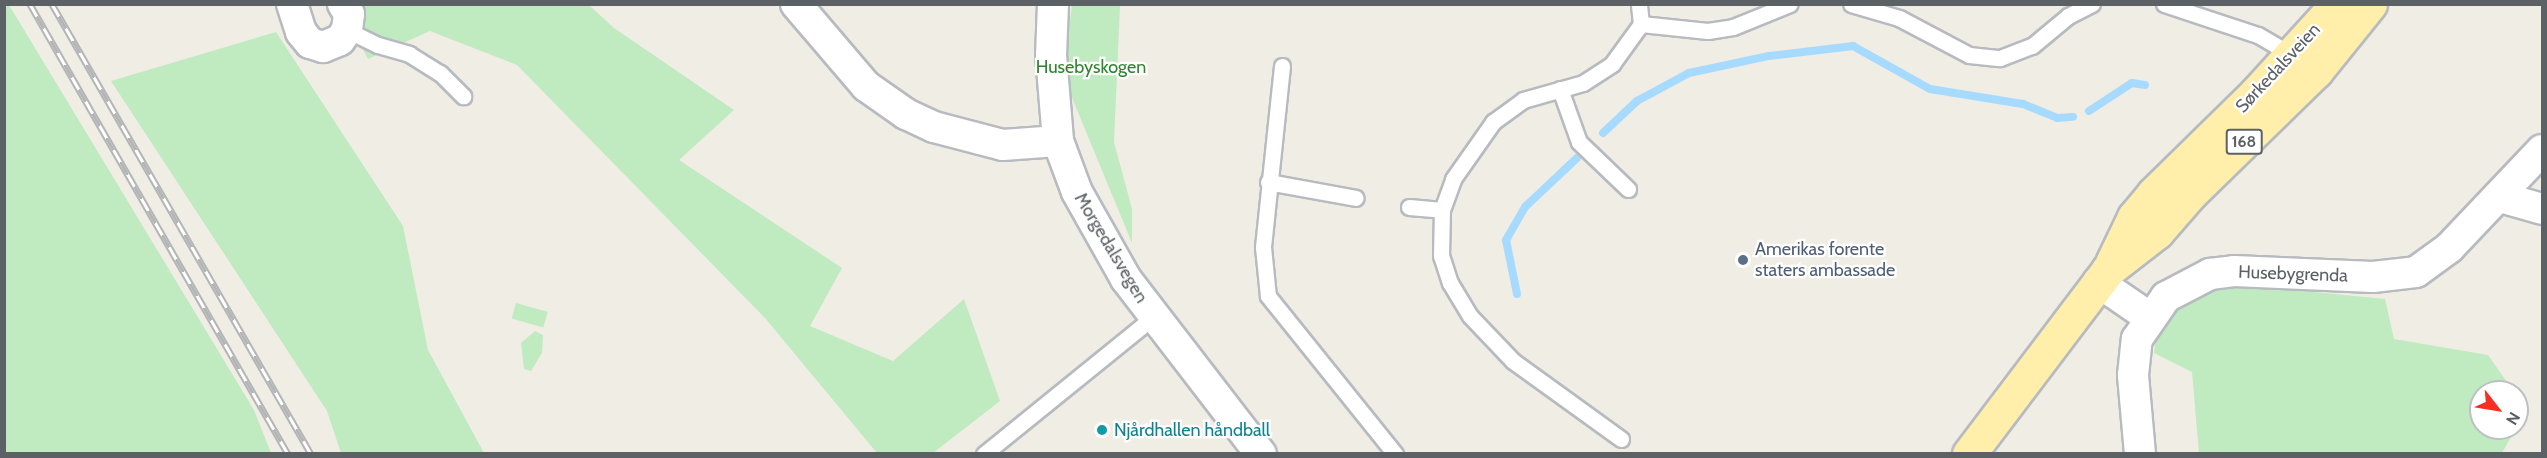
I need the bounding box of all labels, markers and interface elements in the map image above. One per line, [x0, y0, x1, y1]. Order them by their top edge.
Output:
street label: Sørkedalsveien [2231, 19, 2325, 117]
park label: Husebyskogen [1036, 56, 1146, 78]
road number: 168 [2224, 129, 2264, 155]
street label: Morgedalsvegen [1070, 189, 1152, 307]
place label: Amerikas forente staters ambassade [1755, 239, 1895, 282]
marker: Amerikas forente staters ambassade [1736, 253, 1750, 267]
street label: Husebygrenda [2238, 261, 2348, 287]
north arrow [2469, 380, 2529, 440]
text: N [2502, 409, 2524, 428]
place label: Njårdhallen håndball [1114, 419, 1270, 441]
marker: Njårdhallen håndball [1095, 423, 1109, 437]

